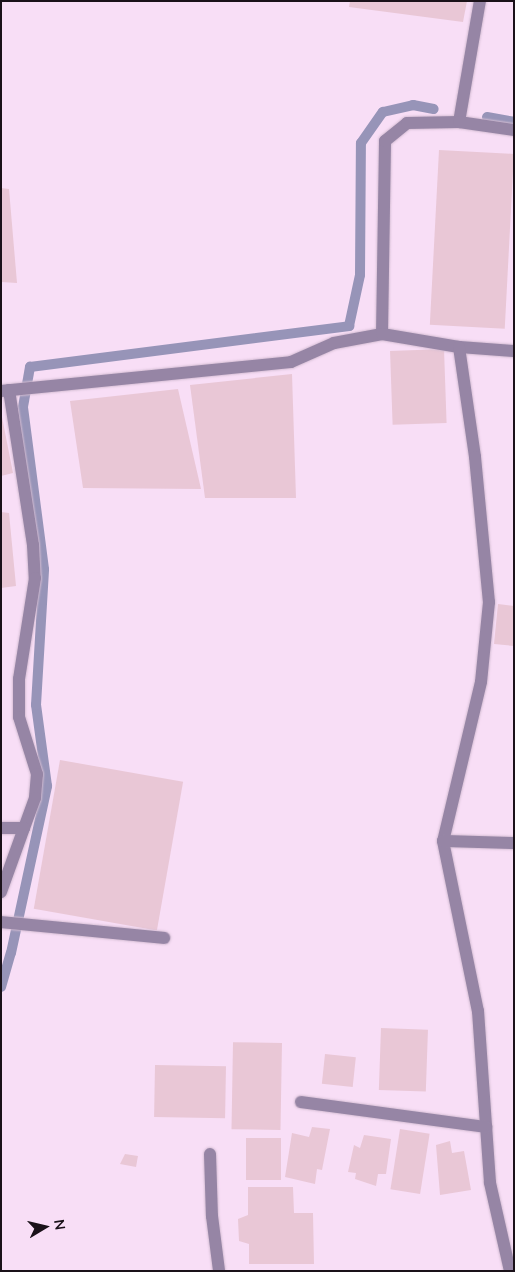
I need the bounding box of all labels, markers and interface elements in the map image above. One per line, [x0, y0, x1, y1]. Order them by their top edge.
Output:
north arrow [20, 1202, 70, 1252]
text: N [50, 1218, 70, 1231]

